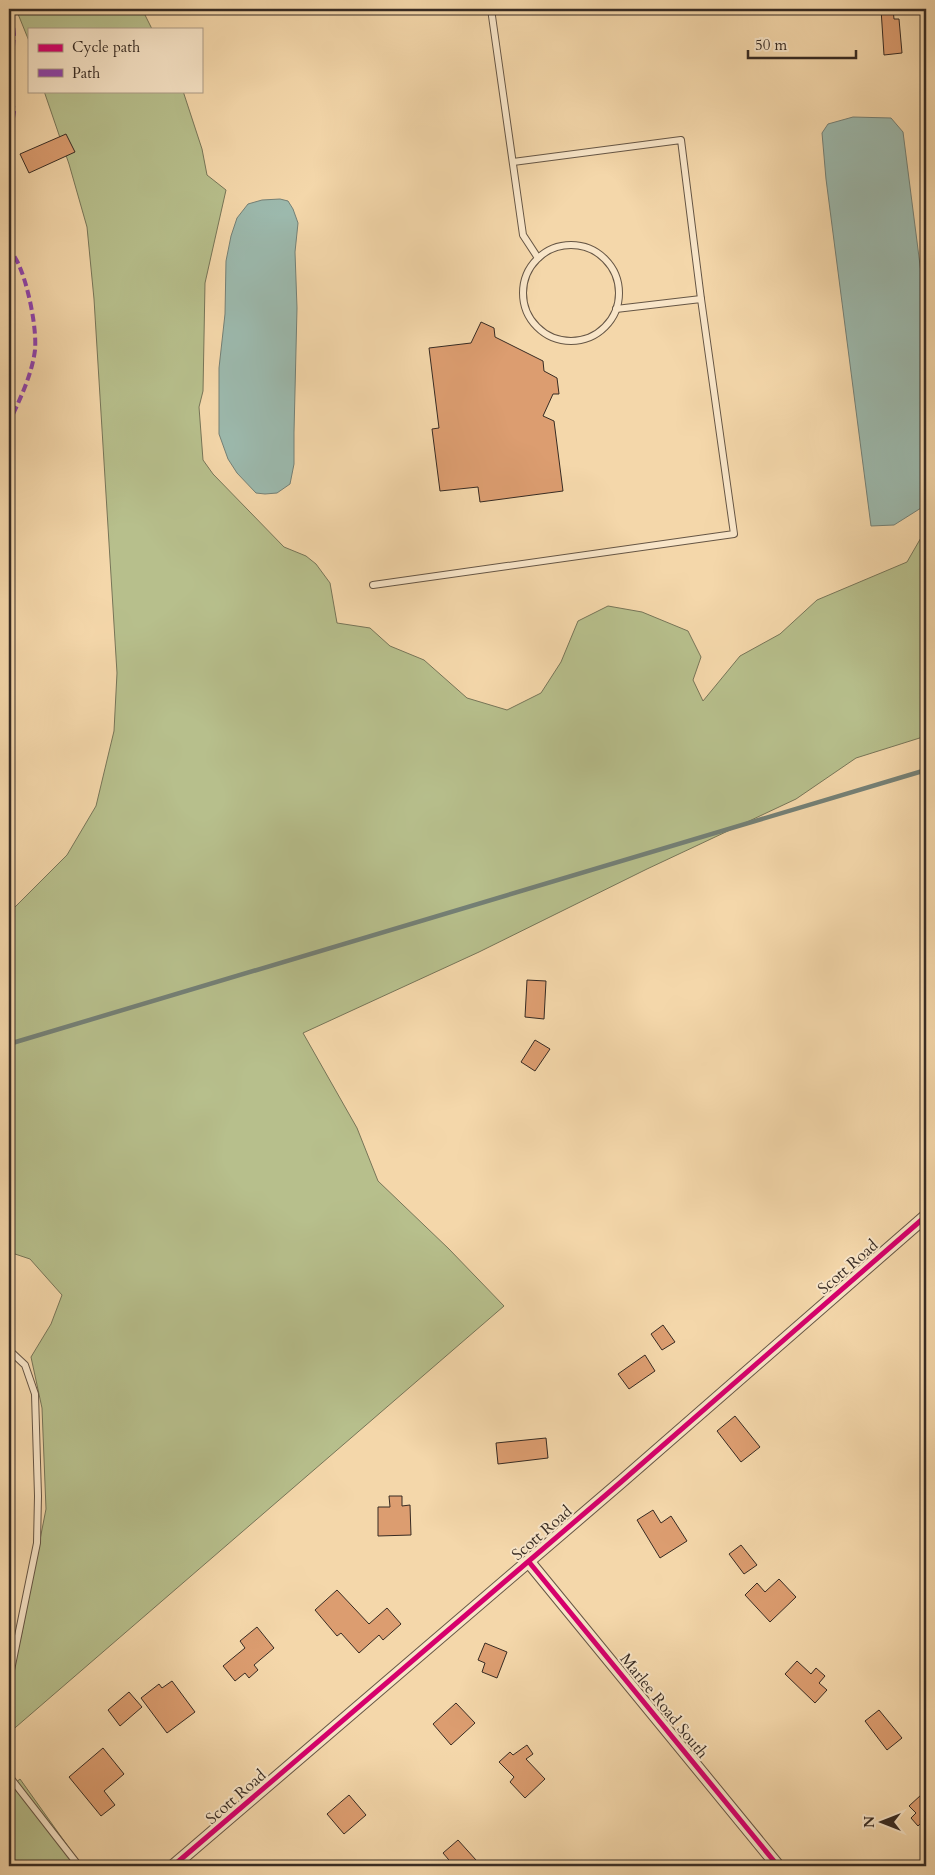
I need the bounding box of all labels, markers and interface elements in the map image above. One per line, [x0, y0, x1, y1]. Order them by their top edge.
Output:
legend [28, 28, 202, 92]
scale bar [748, 28, 855, 60]
text: 50 m [755, 35, 787, 55]
text: Cycle path [72, 37, 141, 57]
text: Path [72, 63, 101, 83]
street label: Scott Road [813, 1234, 883, 1299]
street label: Scott Road [507, 1500, 577, 1565]
street label: Marlee Road South [615, 1649, 713, 1763]
street label: Scott Road [201, 1764, 271, 1829]
north arrow [858, 1798, 908, 1848]
text: N [860, 1816, 879, 1828]

